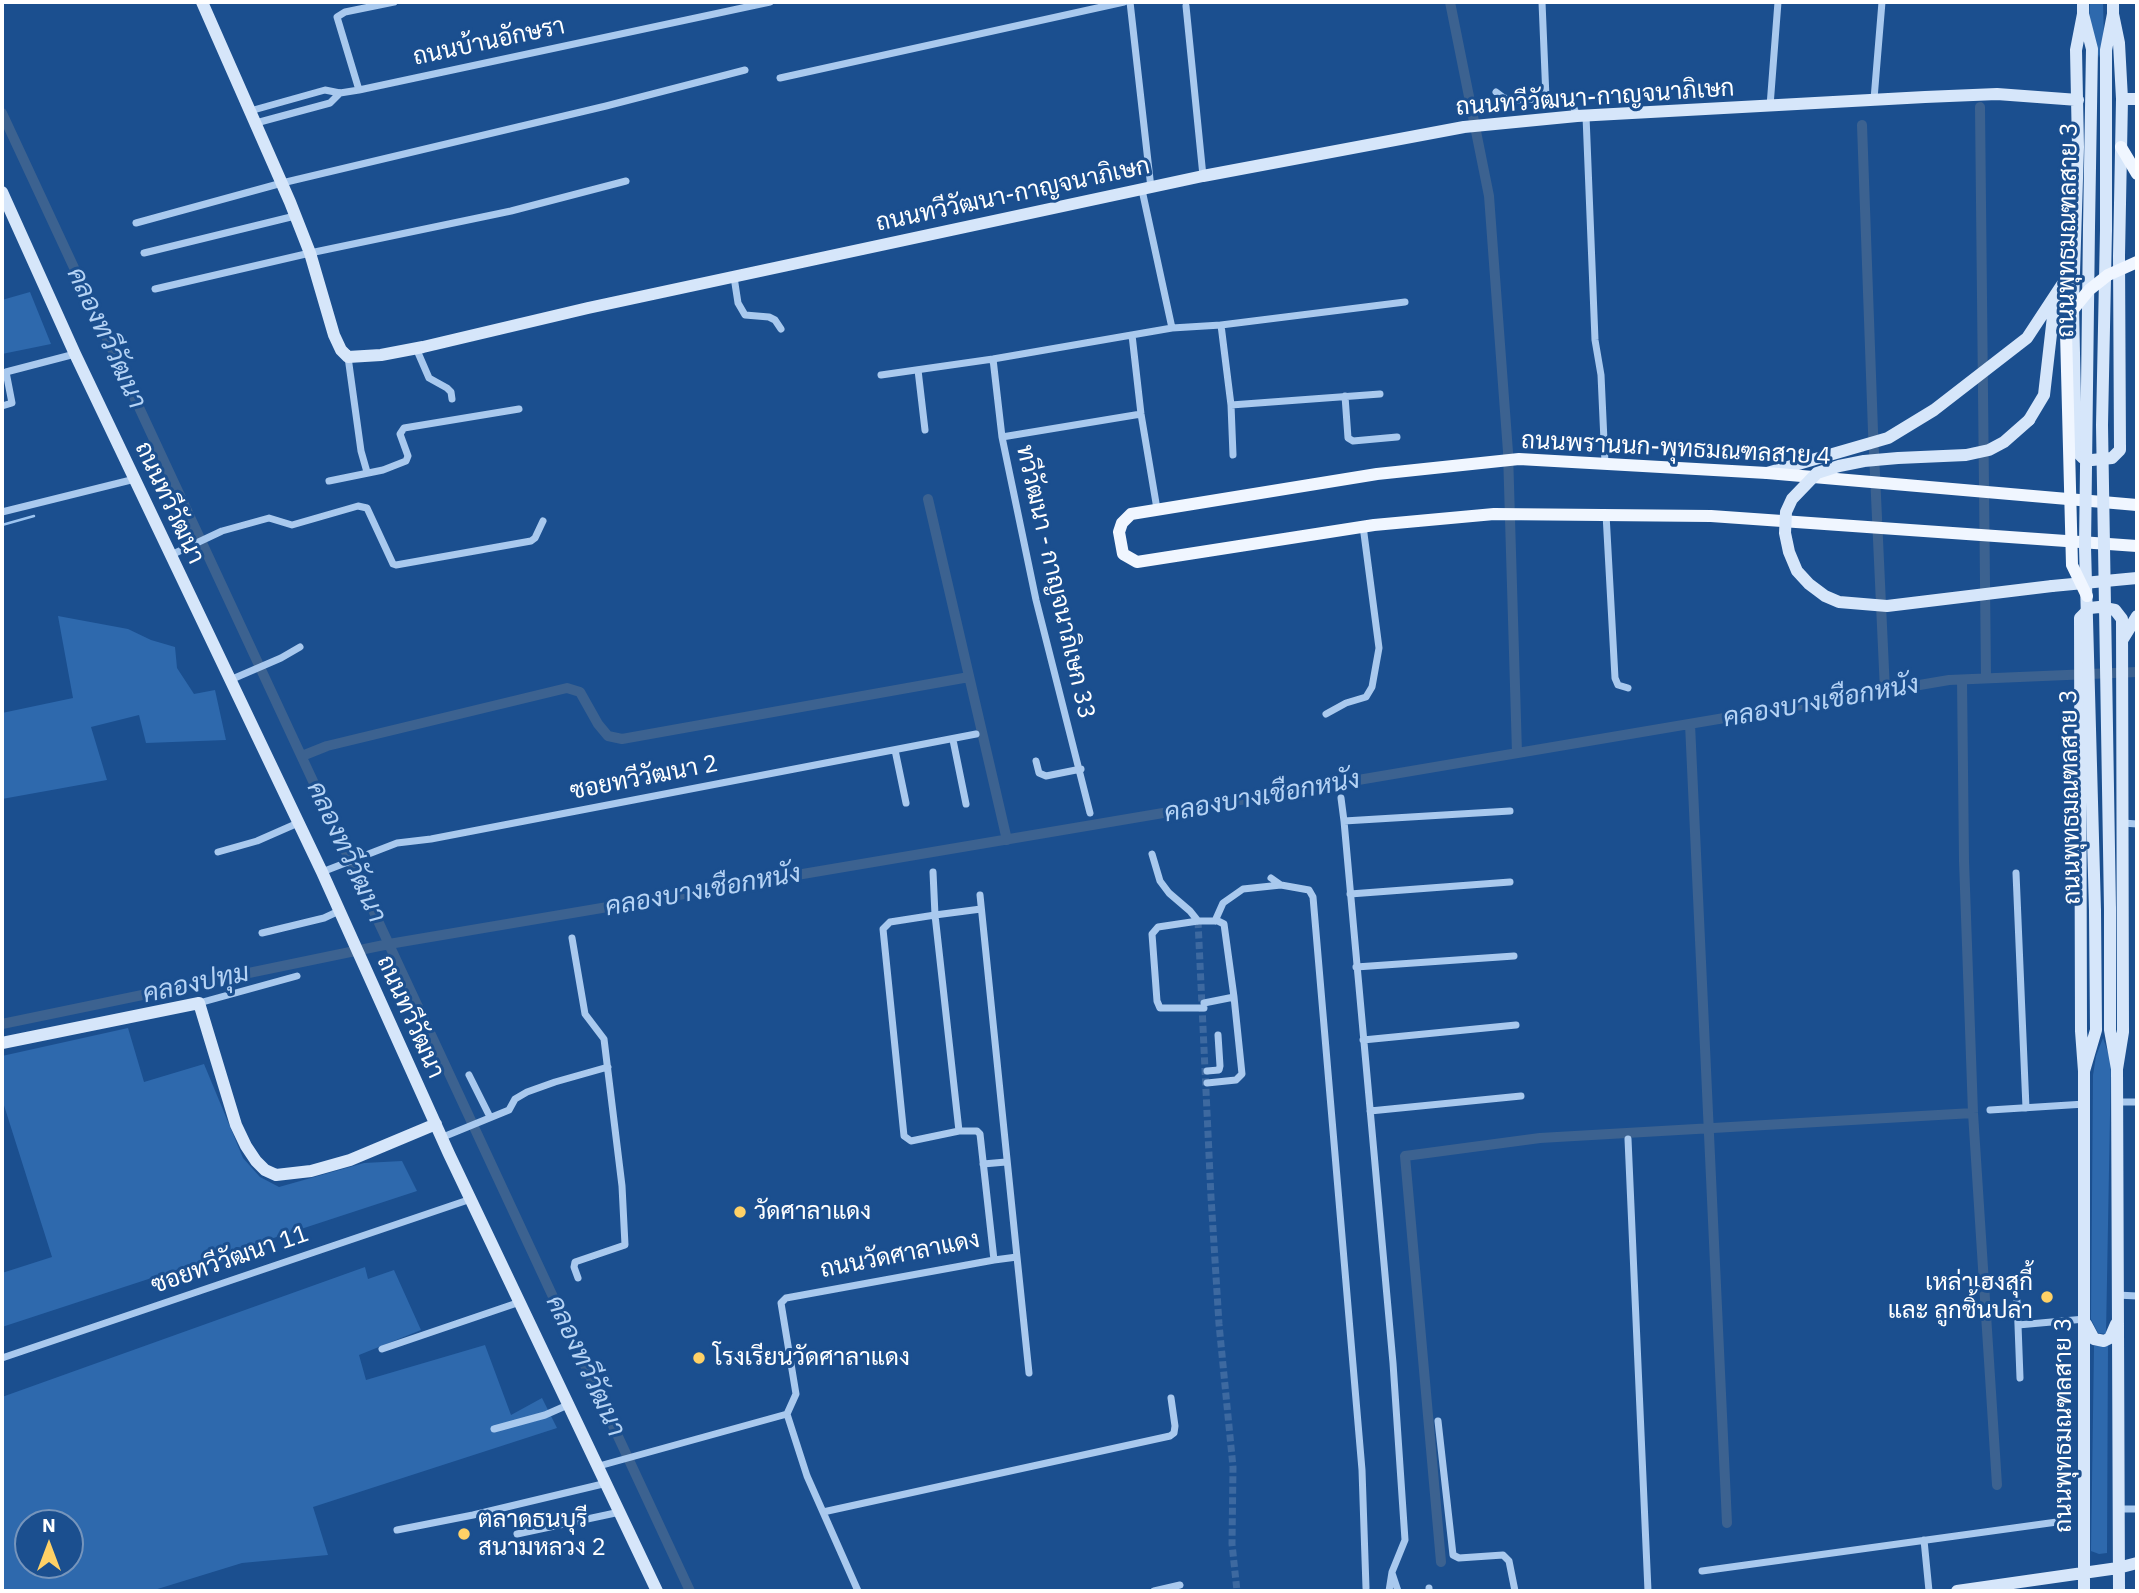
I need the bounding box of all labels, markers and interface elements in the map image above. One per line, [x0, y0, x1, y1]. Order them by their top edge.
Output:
street label: ถนนบ้านอักษรา [411, 12, 567, 72]
street label: ถนนทวีวัฒนา-กาญจนาภิเษก [1455, 74, 1735, 122]
street label: ถนนพุทธมณฑลสาย 3 [2052, 122, 2084, 338]
street label: ถนนทวีวัฒนา-กาญจนาภิเษก [873, 152, 1153, 238]
water label: คลองทวีวัฒนา [60, 262, 152, 414]
street label: ถนนพรานนก-พุทธมณฑลสาย 4 [1520, 427, 1832, 471]
street label: ถนนทวีวัฒนา [128, 437, 210, 569]
street label: ทวีวัฒนา - กาญจนาภิเษก 33 [1009, 442, 1101, 722]
water label: คลองบางเชือกหนัง [1721, 669, 1921, 735]
street label: ถนนพุทธมณฑลสาย 3 [2055, 689, 2087, 905]
street label: ซอยทวีวัฒนา 2 [568, 750, 720, 806]
water label: คลองบางเชือกหนัง [1162, 764, 1362, 830]
water label: คลองทวีวัฒนา [300, 776, 392, 928]
water label: คลองบางเชือกหนัง [603, 858, 803, 924]
street label: ถนนทวีวัฒนา [370, 951, 450, 1083]
water label: คลองปทุม [140, 958, 252, 1010]
place label: วัดศาลาแดง [754, 1198, 871, 1226]
marker: วัดศาลาแดง [732, 1204, 748, 1220]
street label: ซอยทวีวัฒนา 11 [148, 1220, 312, 1300]
street label: ถนนวัดศาลาแดง [818, 1225, 982, 1285]
place label: เหล่าเฮงสุกี้ และ ลูกชิ้นปลา [1888, 1269, 2033, 1325]
marker: เหล่าเฮงสุกี้ และ ลูกชิ้นปลา [2039, 1289, 2055, 1305]
water label: คลองทวีวัฒนา [539, 1290, 631, 1442]
street label: ถนนพุทธมณฑลสาย 3 [2050, 1317, 2078, 1533]
place label: โรงเรียนวัดศาลาแดง [713, 1344, 910, 1372]
marker: โรงเรียนวัดศาลาแดง [691, 1350, 707, 1366]
place label: ตลาดธนบุรี สนามหลวง 2 [478, 1506, 606, 1562]
north arrow [14, 1509, 84, 1579]
text: N [42, 1513, 56, 1537]
marker: ตลาดธนบุรี สนามหลวง 2 [456, 1526, 472, 1542]

